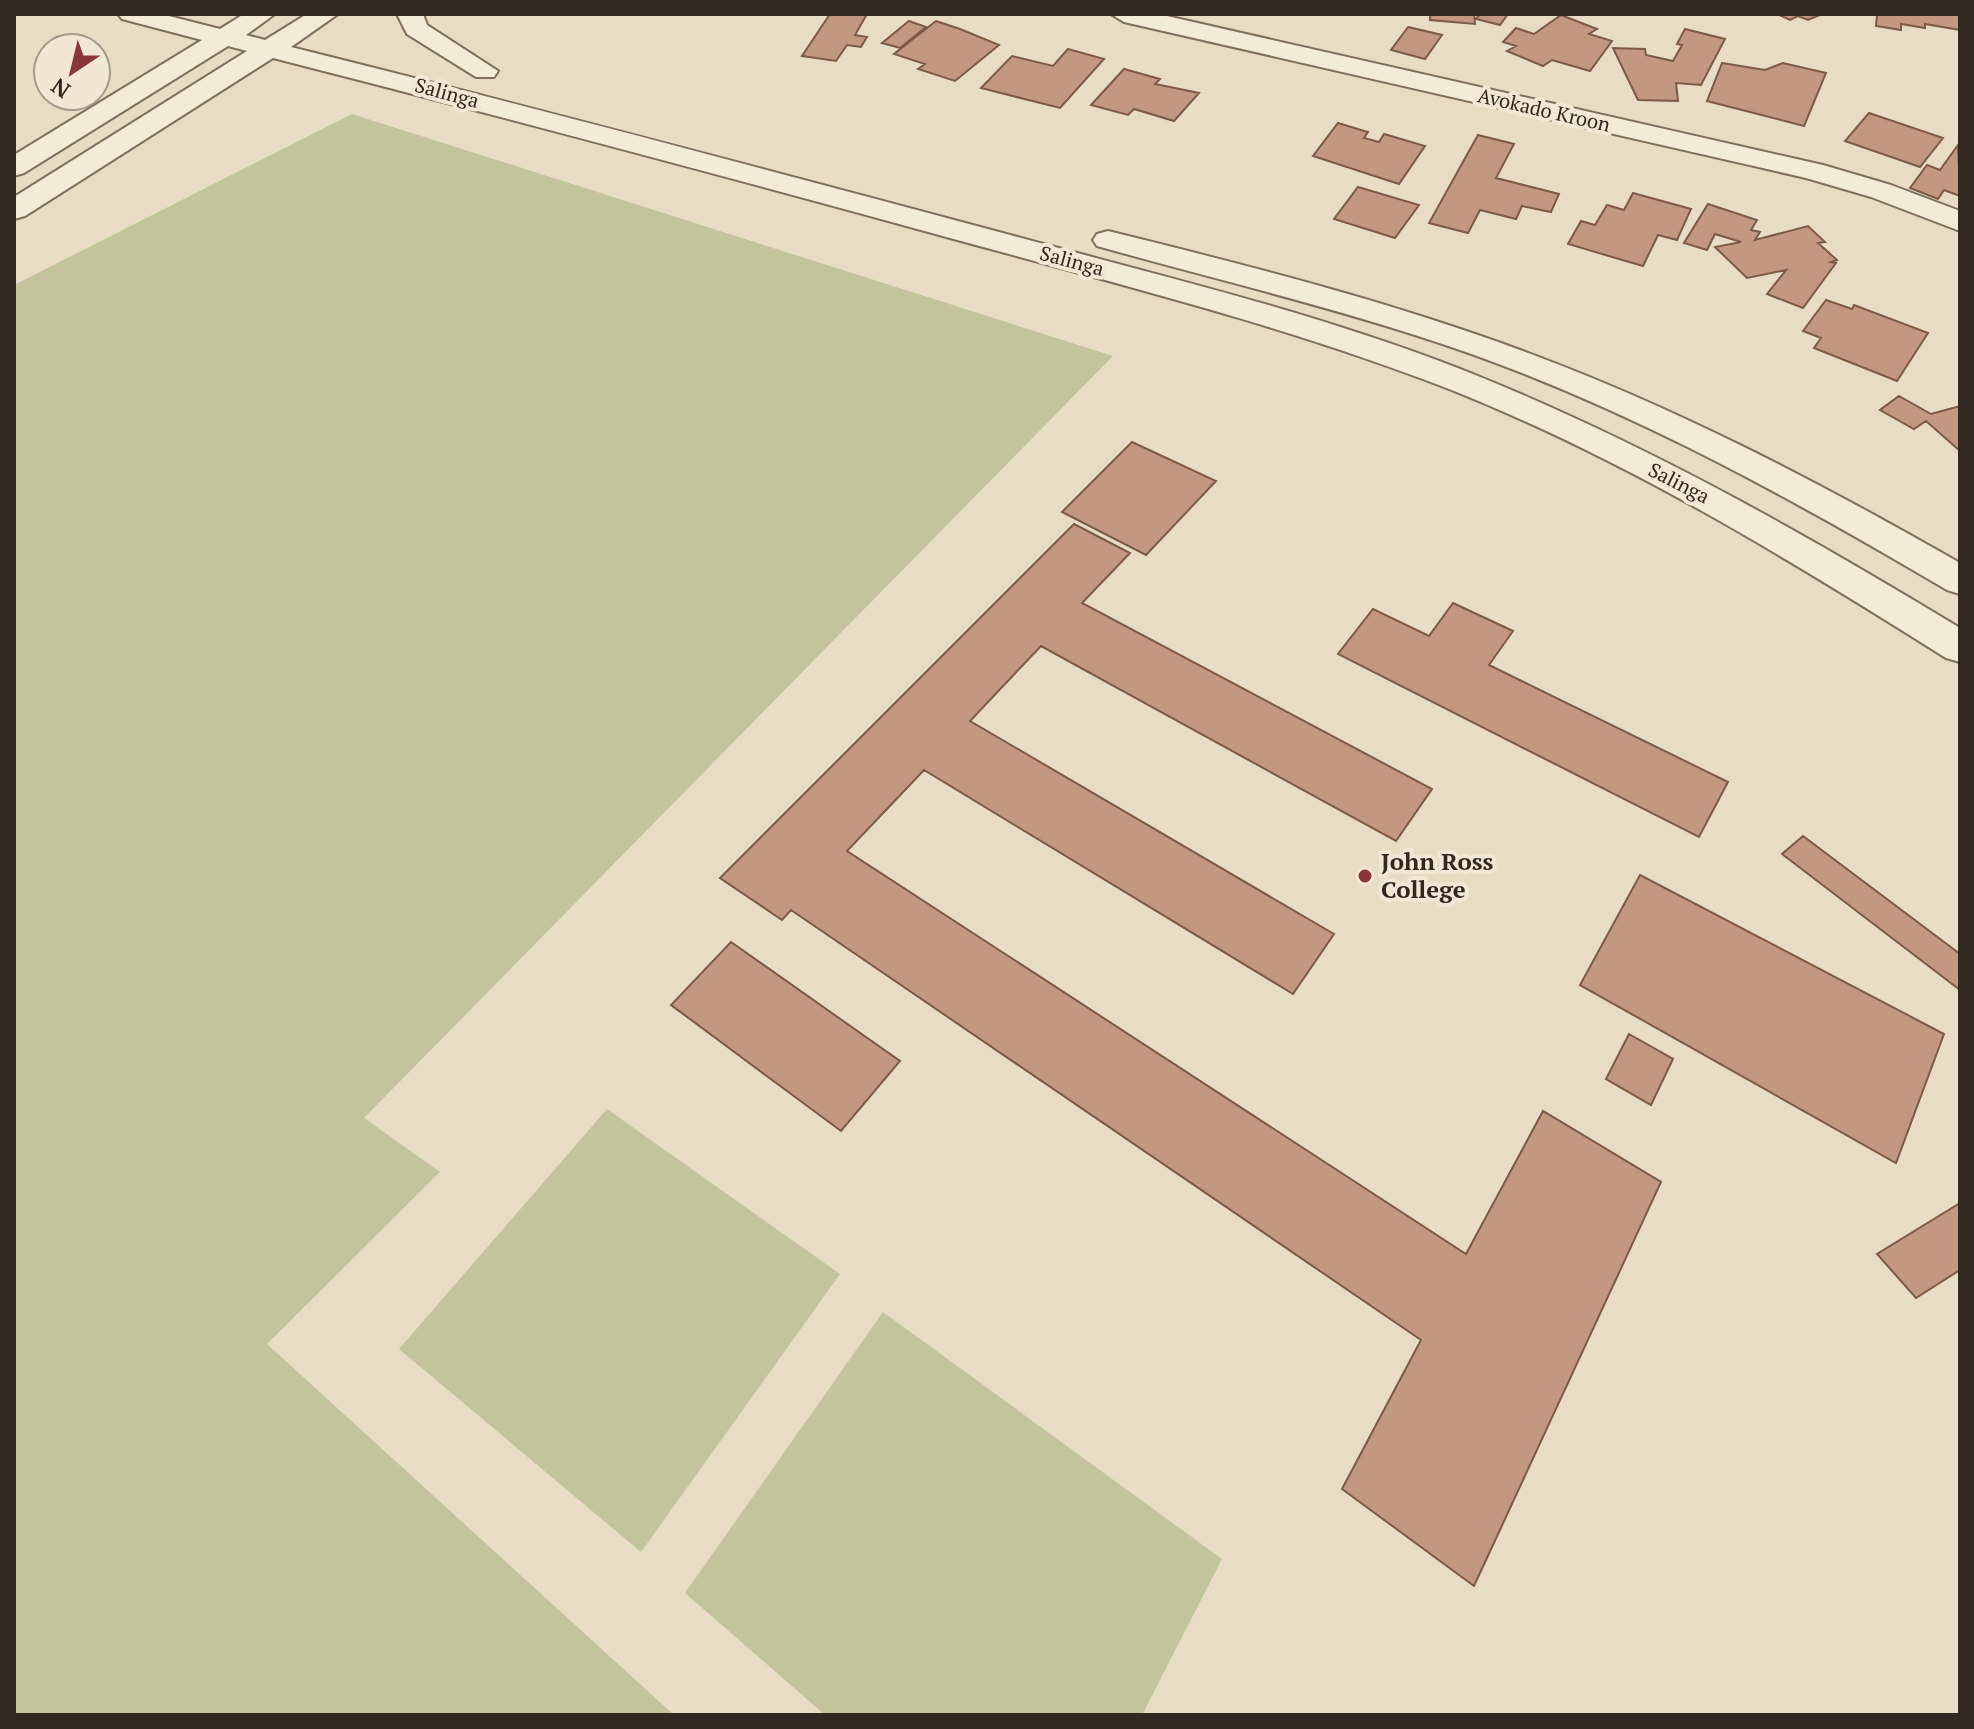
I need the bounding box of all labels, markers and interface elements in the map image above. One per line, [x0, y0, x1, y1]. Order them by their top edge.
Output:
north arrow [32, 32, 112, 112]
street label: Salinga [412, 71, 482, 114]
text: N [45, 72, 75, 105]
street label: Avokado Kroon [1475, 81, 1613, 138]
street label: Salinga [1037, 239, 1107, 282]
street label: Salinga [1644, 456, 1714, 509]
place label: John Ross College [1381, 845, 1494, 905]
marker: John Ross College [1356, 867, 1374, 885]

